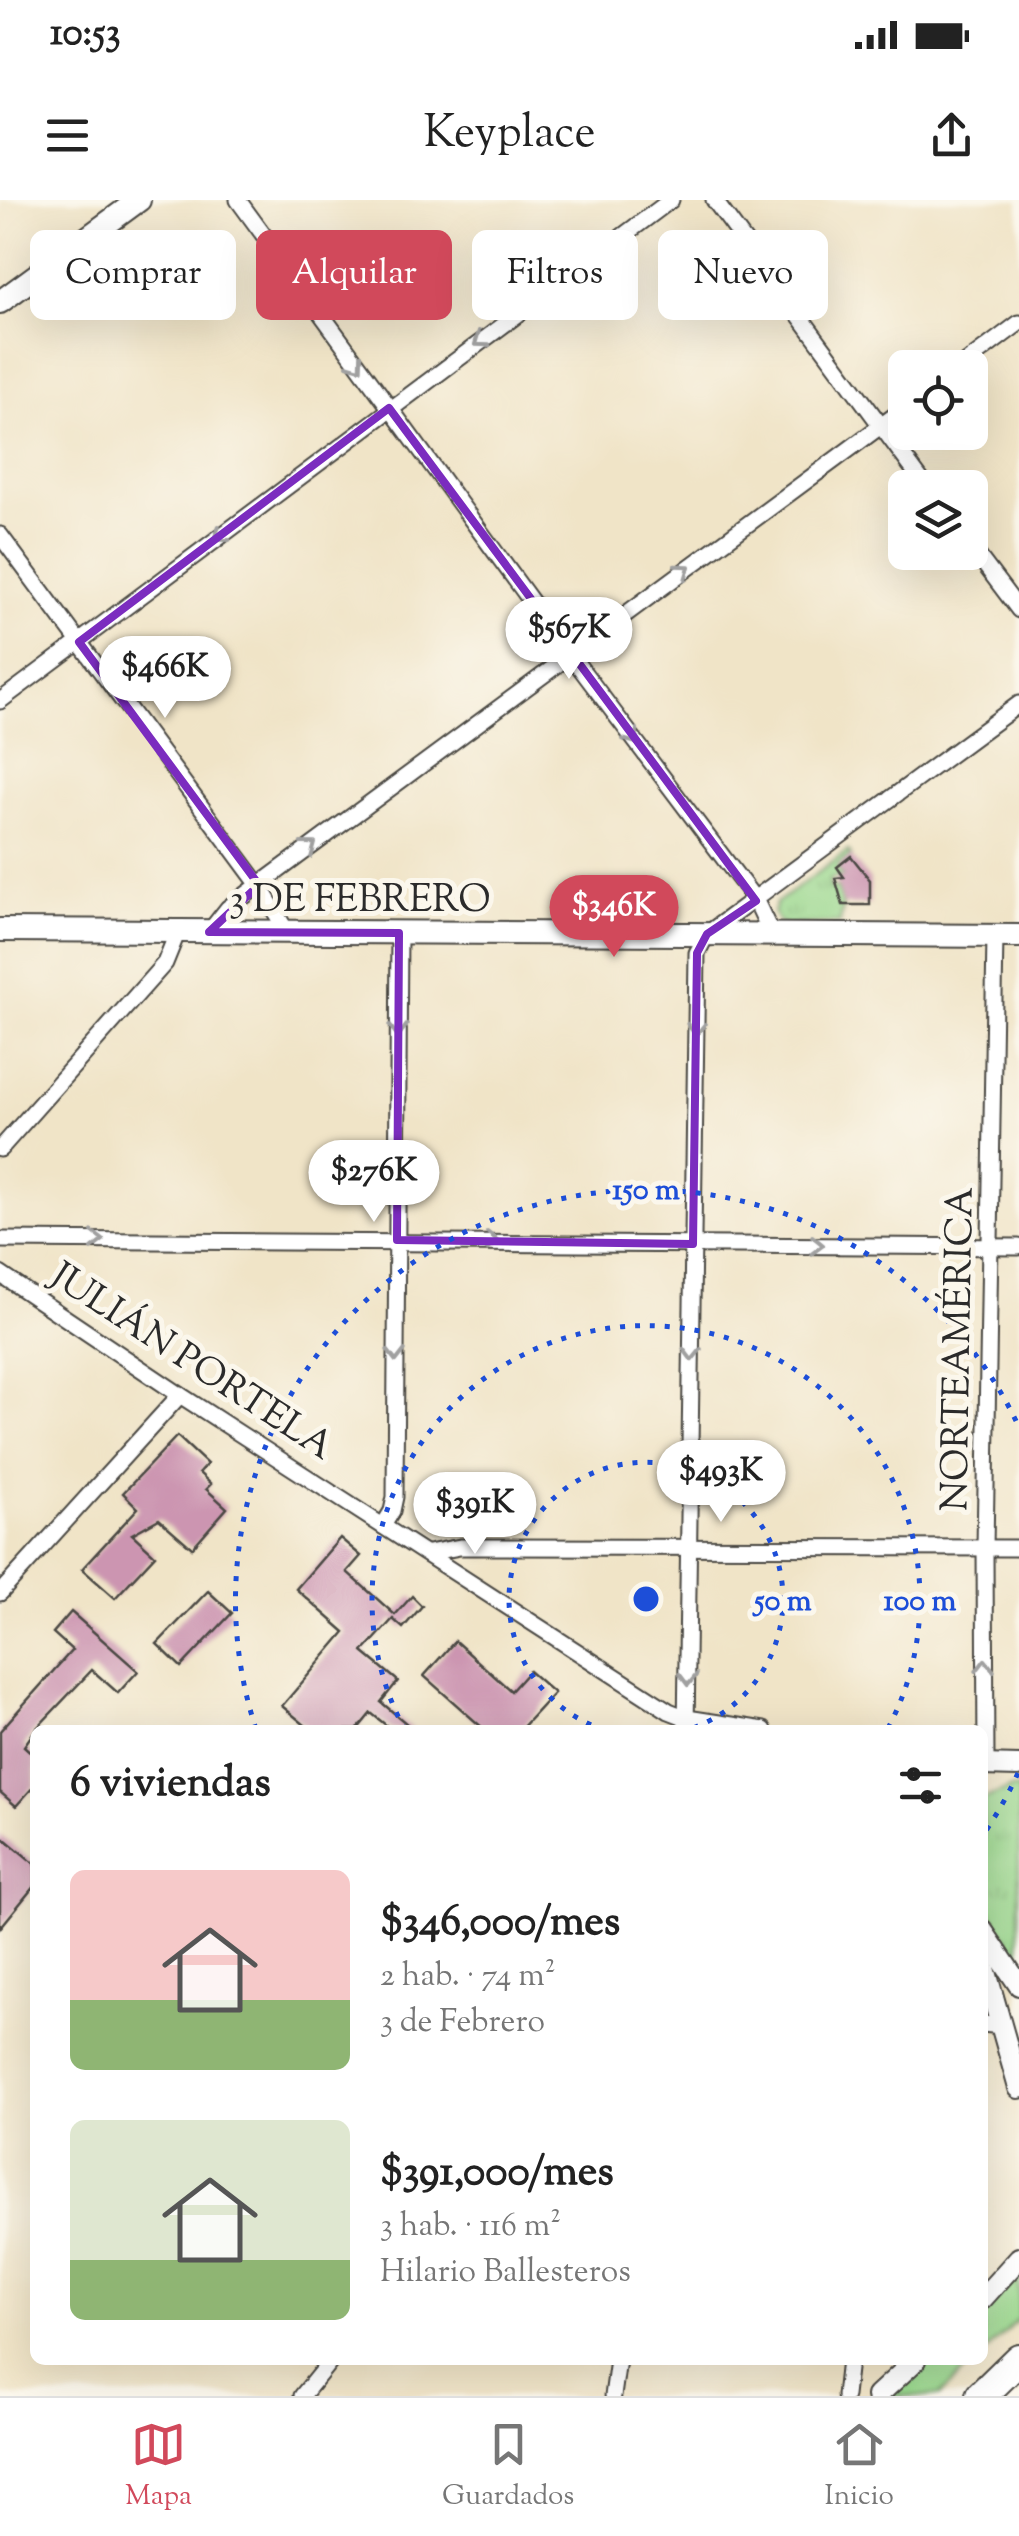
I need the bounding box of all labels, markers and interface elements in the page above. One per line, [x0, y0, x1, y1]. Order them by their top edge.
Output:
text: 10:53 [50, 8, 121, 62]
text: Keyplace [423, 103, 596, 168]
icon: menu [40, 108, 95, 163]
icon: share [924, 108, 979, 163]
chip: Comprar [30, 230, 236, 320]
chip: Alquilar [256, 230, 452, 320]
chip: Filtros [472, 230, 638, 320]
chip: Nuevo [658, 230, 828, 320]
one-way arrow [473, 329, 491, 347]
map controls [888, 350, 988, 570]
button: locate [888, 350, 988, 450]
one-way arrow [345, 353, 363, 371]
button: layers [888, 470, 988, 570]
one-way arrow [213, 524, 231, 541]
one-way arrow [673, 564, 691, 582]
pin: $567K [499, 597, 639, 682]
text: $567K [527, 606, 611, 652]
pin: $466K [95, 636, 235, 721]
text: $466K [121, 645, 209, 691]
one-way arrow [622, 727, 639, 745]
one-way arrow [299, 841, 317, 858]
street label: 3 DE FEBRERO [229, 875, 491, 929]
pin: $346K [544, 875, 684, 960]
text: $346K [572, 884, 656, 930]
one-way arrow [685, 1022, 707, 1038]
one-way arrow [387, 1024, 409, 1039]
pin: $276K [304, 1140, 444, 1225]
text: $276K [330, 1149, 418, 1195]
text: 150 m [612, 1170, 680, 1213]
street label: NORTEAMÉRICA [929, 1186, 990, 1512]
one-way arrow [90, 1229, 106, 1251]
one-way arrow [486, 1230, 501, 1252]
one-way arrow [810, 1234, 826, 1256]
street label: JULIÁN PORTELA [37, 1249, 344, 1475]
one-way arrow [385, 1348, 407, 1364]
one-way arrow [681, 1348, 703, 1363]
pin: $493K [651, 1440, 791, 1525]
text: $493K [679, 1449, 763, 1495]
pin: $391K [405, 1472, 545, 1557]
text: $391K [435, 1481, 515, 1527]
centre of rings [628, 1581, 664, 1617]
text: 50 m [752, 1581, 812, 1624]
text: 100 m [884, 1581, 957, 1624]
one-way arrow [974, 1658, 996, 1674]
one-way arrow [677, 1671, 698, 1687]
text: 6 viviendas [70, 1755, 271, 1815]
icon: filters [893, 1758, 948, 1813]
text: $346,000/mes [380, 1894, 620, 1954]
icon: home [150, 1910, 270, 2030]
text: 2 hab. · 74 m² [380, 1954, 555, 2000]
text: 3 de Febrero [380, 2000, 545, 2046]
text: $391,000/mes [380, 2144, 614, 2204]
icon: home [150, 2160, 270, 2280]
text: 3 hab. · 116 m² [380, 2204, 561, 2250]
text: Hilario Ballesteros [380, 2250, 631, 2296]
tab: Mapa [125, 2417, 192, 2517]
tab: Guardados [442, 2417, 574, 2517]
tab: Inicio [825, 2417, 894, 2517]

